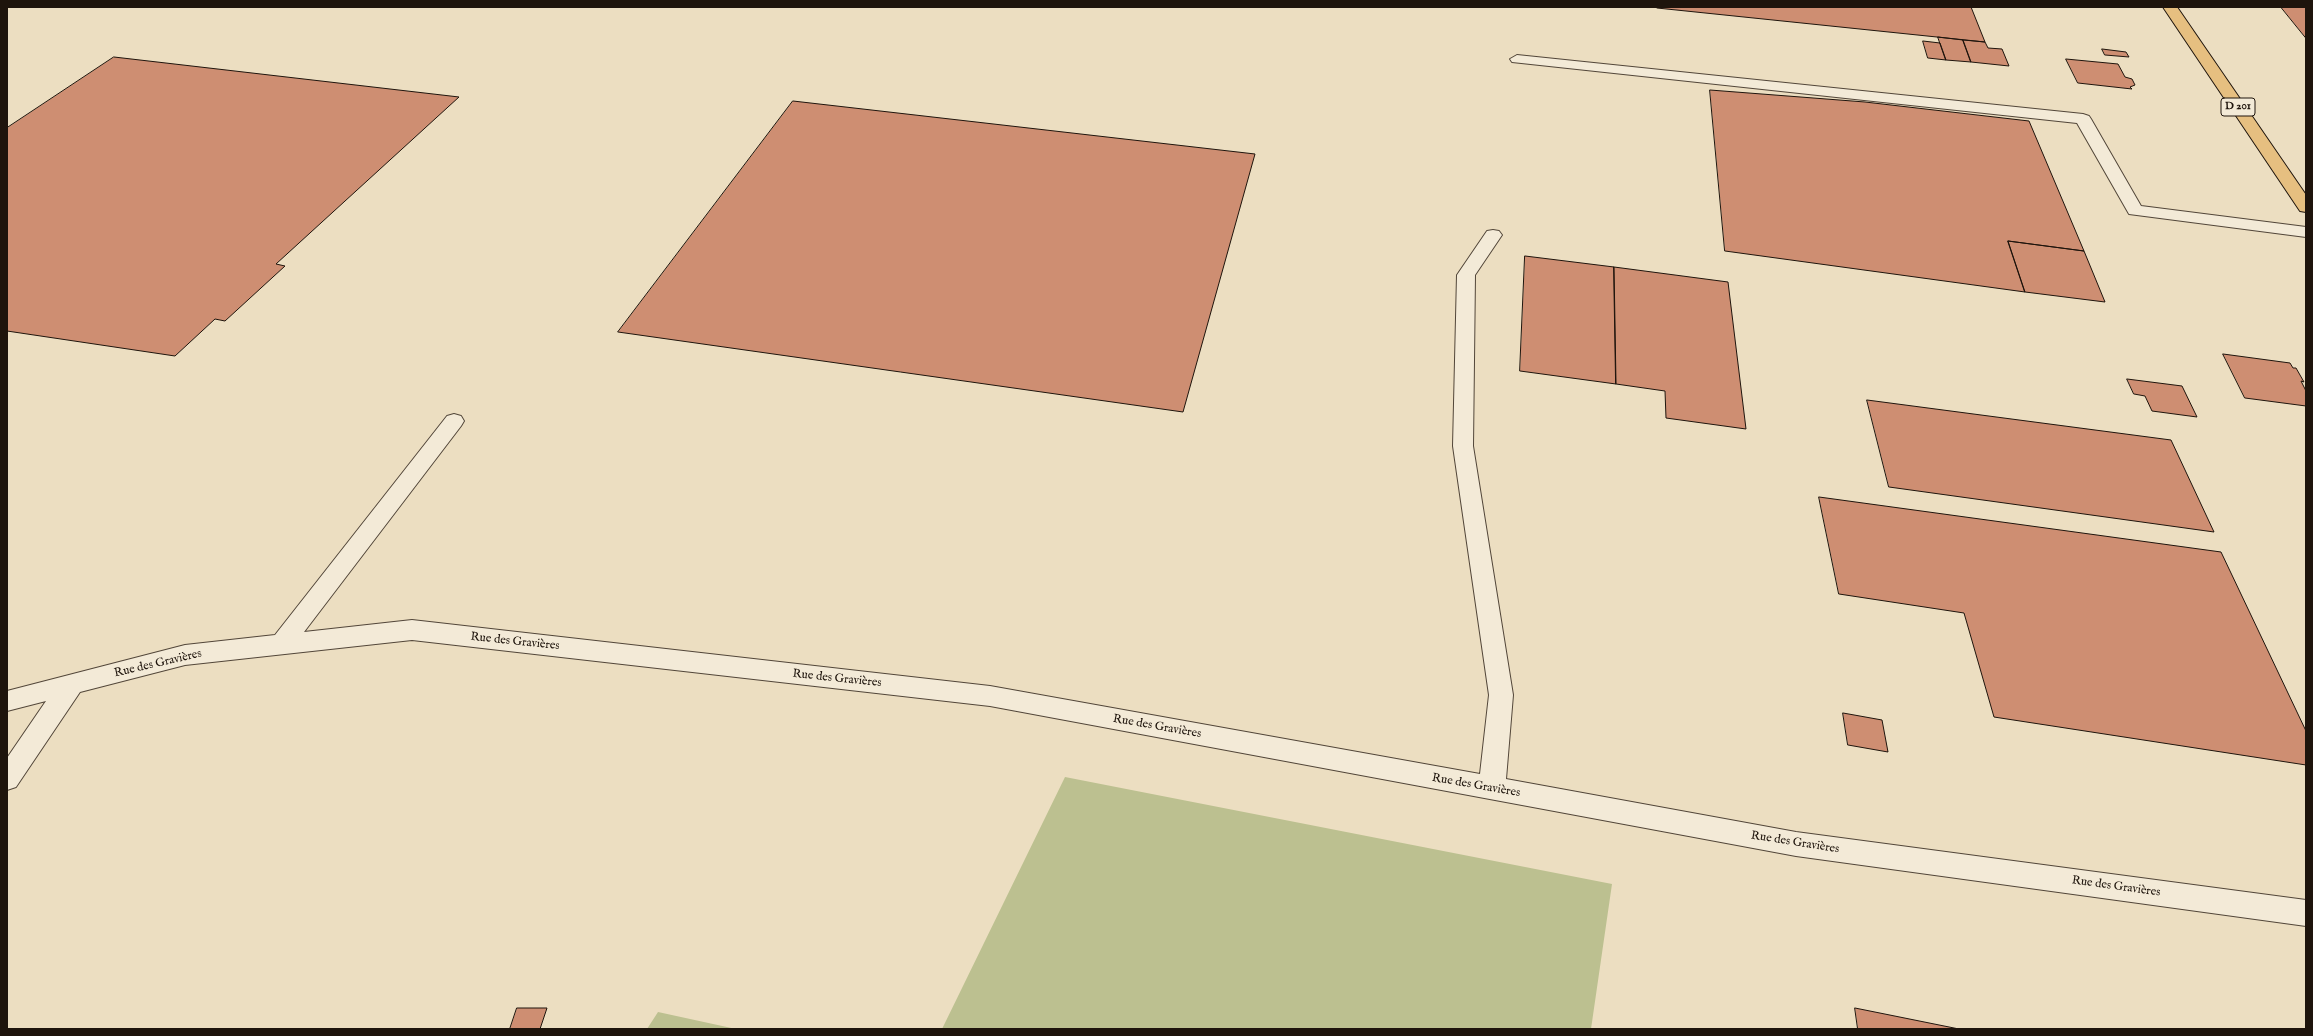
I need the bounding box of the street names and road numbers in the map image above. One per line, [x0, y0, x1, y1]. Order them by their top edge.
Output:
road number: D 201 [2221, 98, 2255, 116]
street label: Rue des Gravières [470, 630, 560, 654]
street label: Rue des Gravières [113, 647, 203, 681]
street label: Rue des Gravières [792, 667, 882, 691]
street label: Rue des Gravières [1112, 712, 1202, 742]
street label: Rue des Gravières [1431, 771, 1521, 801]
street label: Rue des Gravières [1750, 829, 1840, 857]
street label: Rue des Gravières [2071, 874, 2161, 900]

